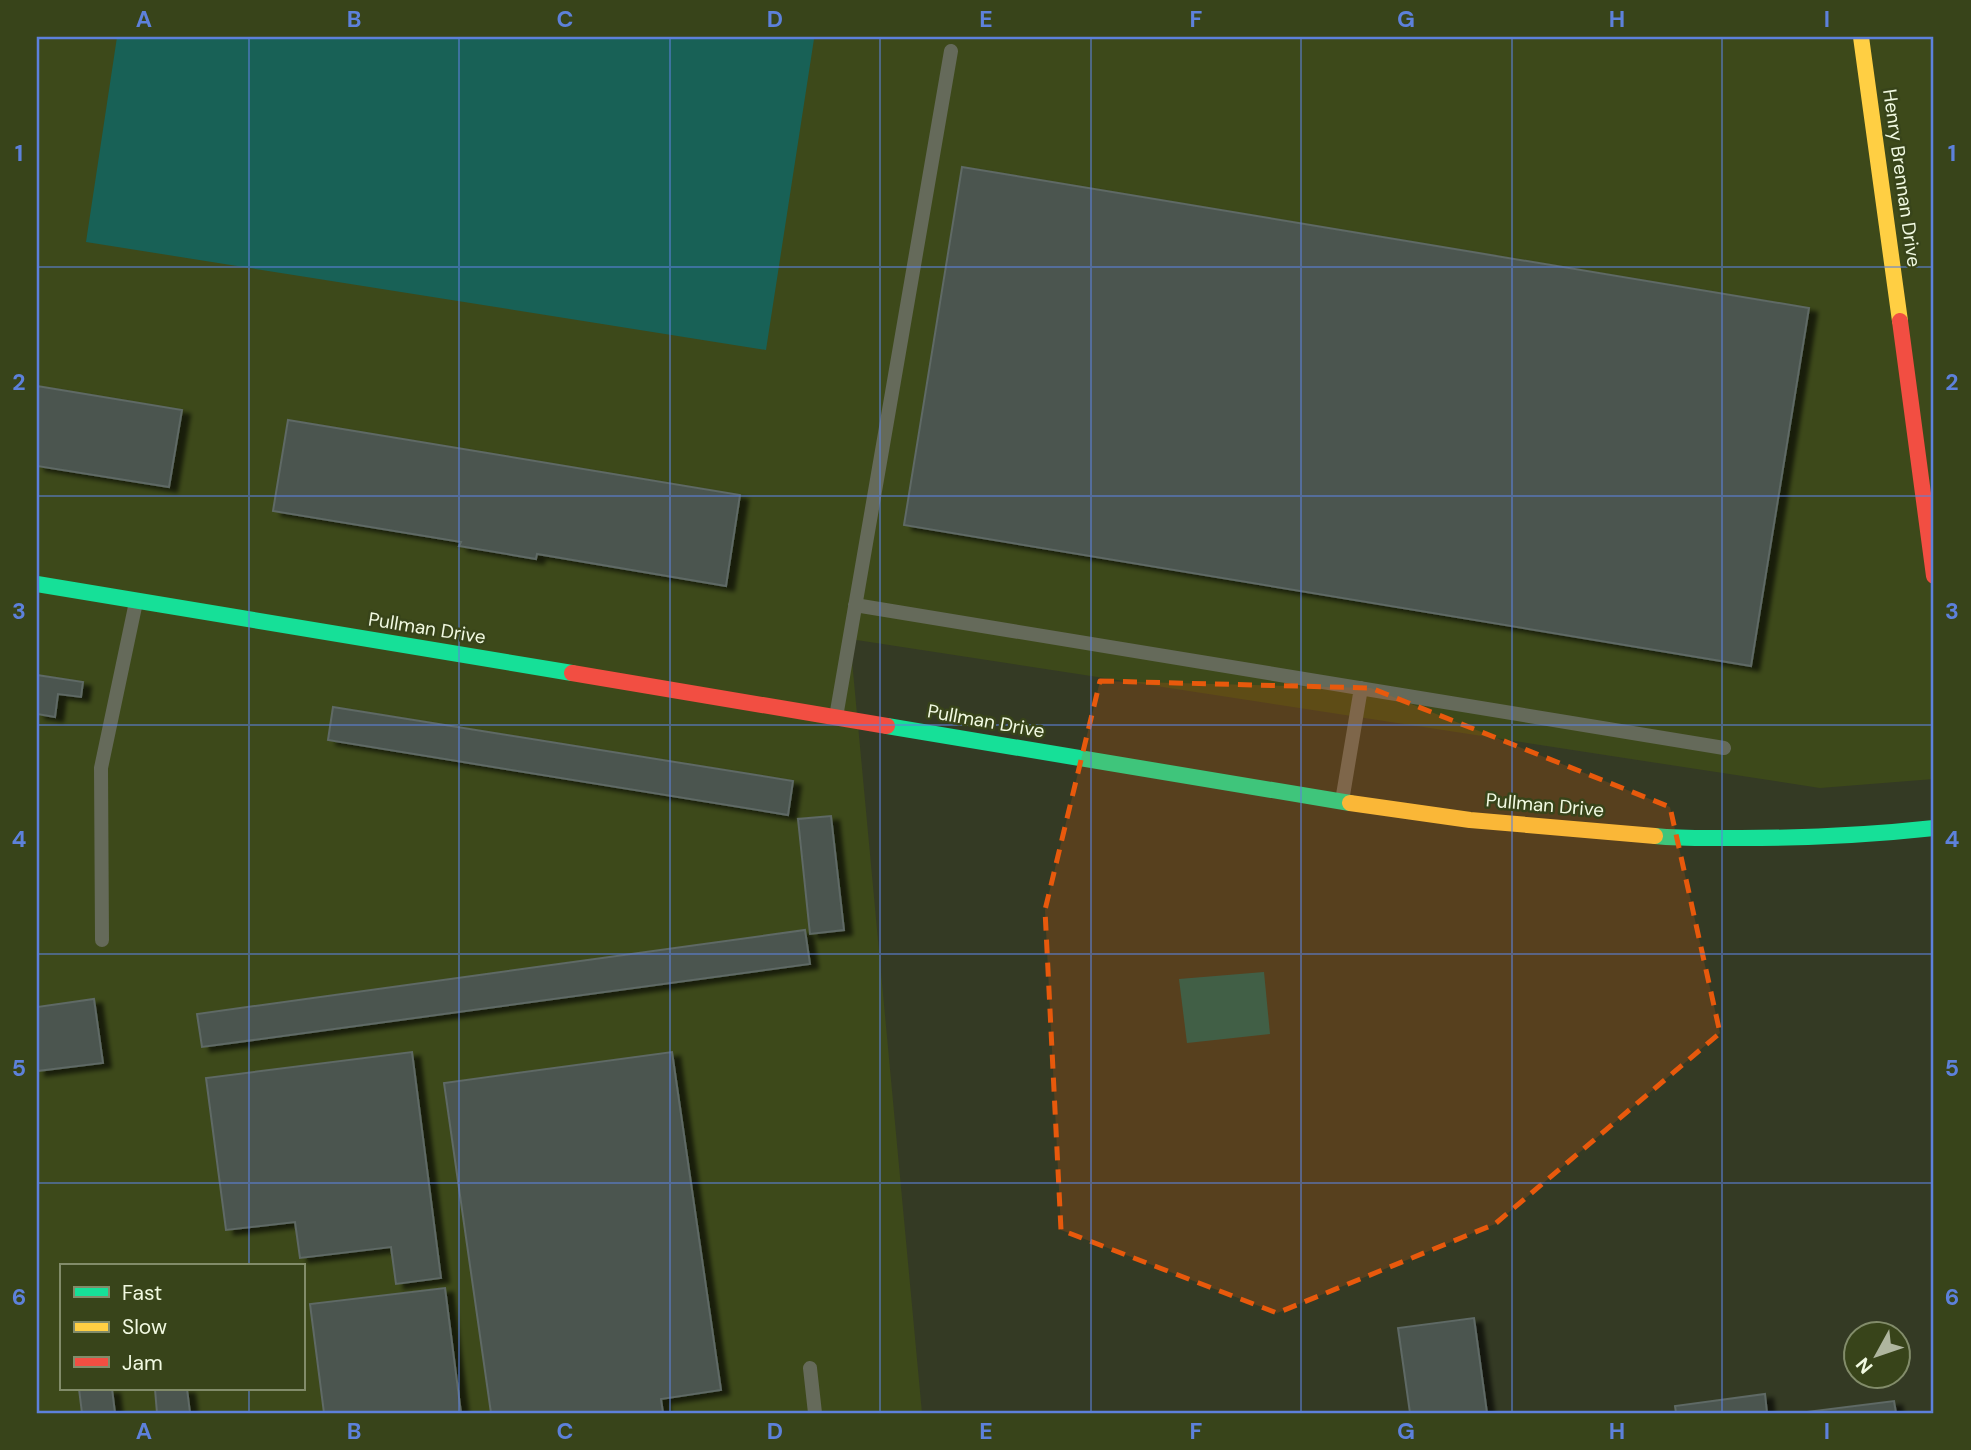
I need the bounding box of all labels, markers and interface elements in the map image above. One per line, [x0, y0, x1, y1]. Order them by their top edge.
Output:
text: A [136, 4, 152, 34]
text: B [347, 4, 361, 34]
text: C [557, 4, 573, 34]
text: D [767, 4, 783, 34]
text: E [979, 4, 993, 34]
text: F [1190, 4, 1203, 34]
text: G [1397, 4, 1415, 34]
text: H [1609, 4, 1625, 34]
text: I [1824, 4, 1830, 34]
street label: Henry Brennan Drive [1877, 87, 1927, 269]
text: 1 [15, 138, 23, 168]
text: 1 [1948, 138, 1956, 168]
text: 2 [12, 367, 26, 397]
text: 2 [1945, 367, 1959, 397]
text: 3 [12, 596, 26, 626]
text: 3 [1945, 596, 1959, 626]
street label: Pullman Drive [366, 606, 488, 650]
street label: Pullman Drive [925, 698, 1047, 744]
street label: Pullman Drive [1485, 787, 1605, 823]
text: 4 [12, 824, 27, 854]
text: 4 [1945, 824, 1960, 854]
text: 5 [12, 1053, 26, 1083]
text: 5 [1945, 1053, 1959, 1083]
legend [60, 1264, 304, 1390]
text: Fast [122, 1279, 162, 1307]
text: 6 [12, 1282, 26, 1312]
text: 6 [1945, 1282, 1959, 1312]
text: Slow [122, 1313, 167, 1341]
north arrow [1842, 1320, 1912, 1390]
text: Jam [122, 1349, 163, 1377]
text: N [1850, 1352, 1878, 1379]
text: A [136, 1416, 152, 1446]
text: B [347, 1416, 361, 1446]
text: C [557, 1416, 573, 1446]
text: D [767, 1416, 783, 1446]
text: E [979, 1416, 993, 1446]
text: F [1190, 1416, 1203, 1446]
text: G [1397, 1416, 1415, 1446]
text: H [1609, 1416, 1625, 1446]
text: I [1824, 1416, 1830, 1446]

